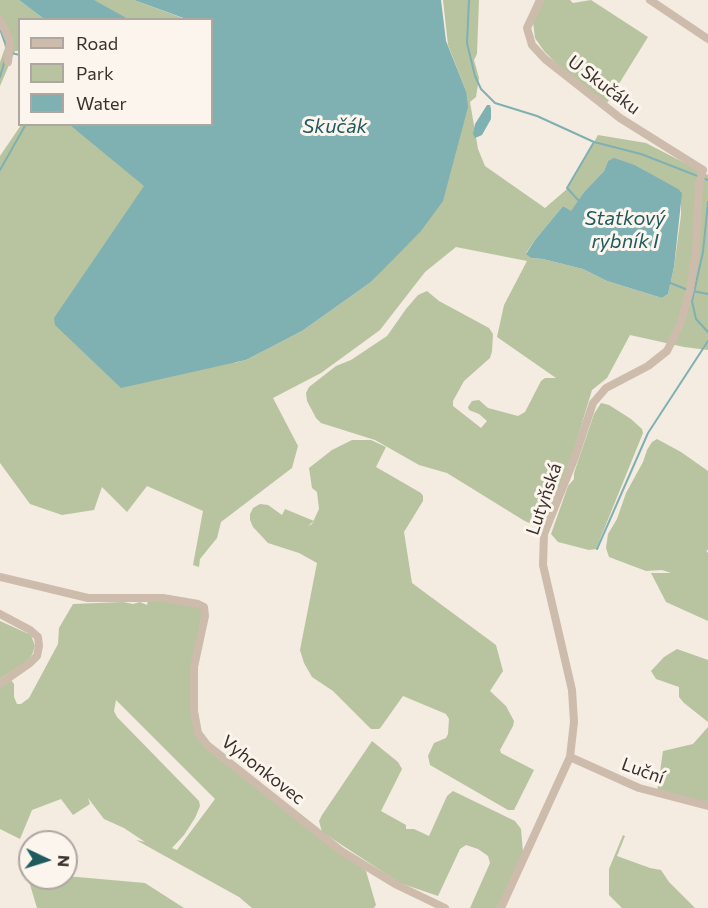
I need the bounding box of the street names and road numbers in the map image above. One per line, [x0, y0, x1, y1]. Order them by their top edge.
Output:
street label: U Skučáku [564, 51, 644, 119]
street label: Lutyňská [522, 460, 566, 538]
street label: Vyhonkovec [217, 731, 309, 809]
street label: Luční [619, 753, 667, 789]

